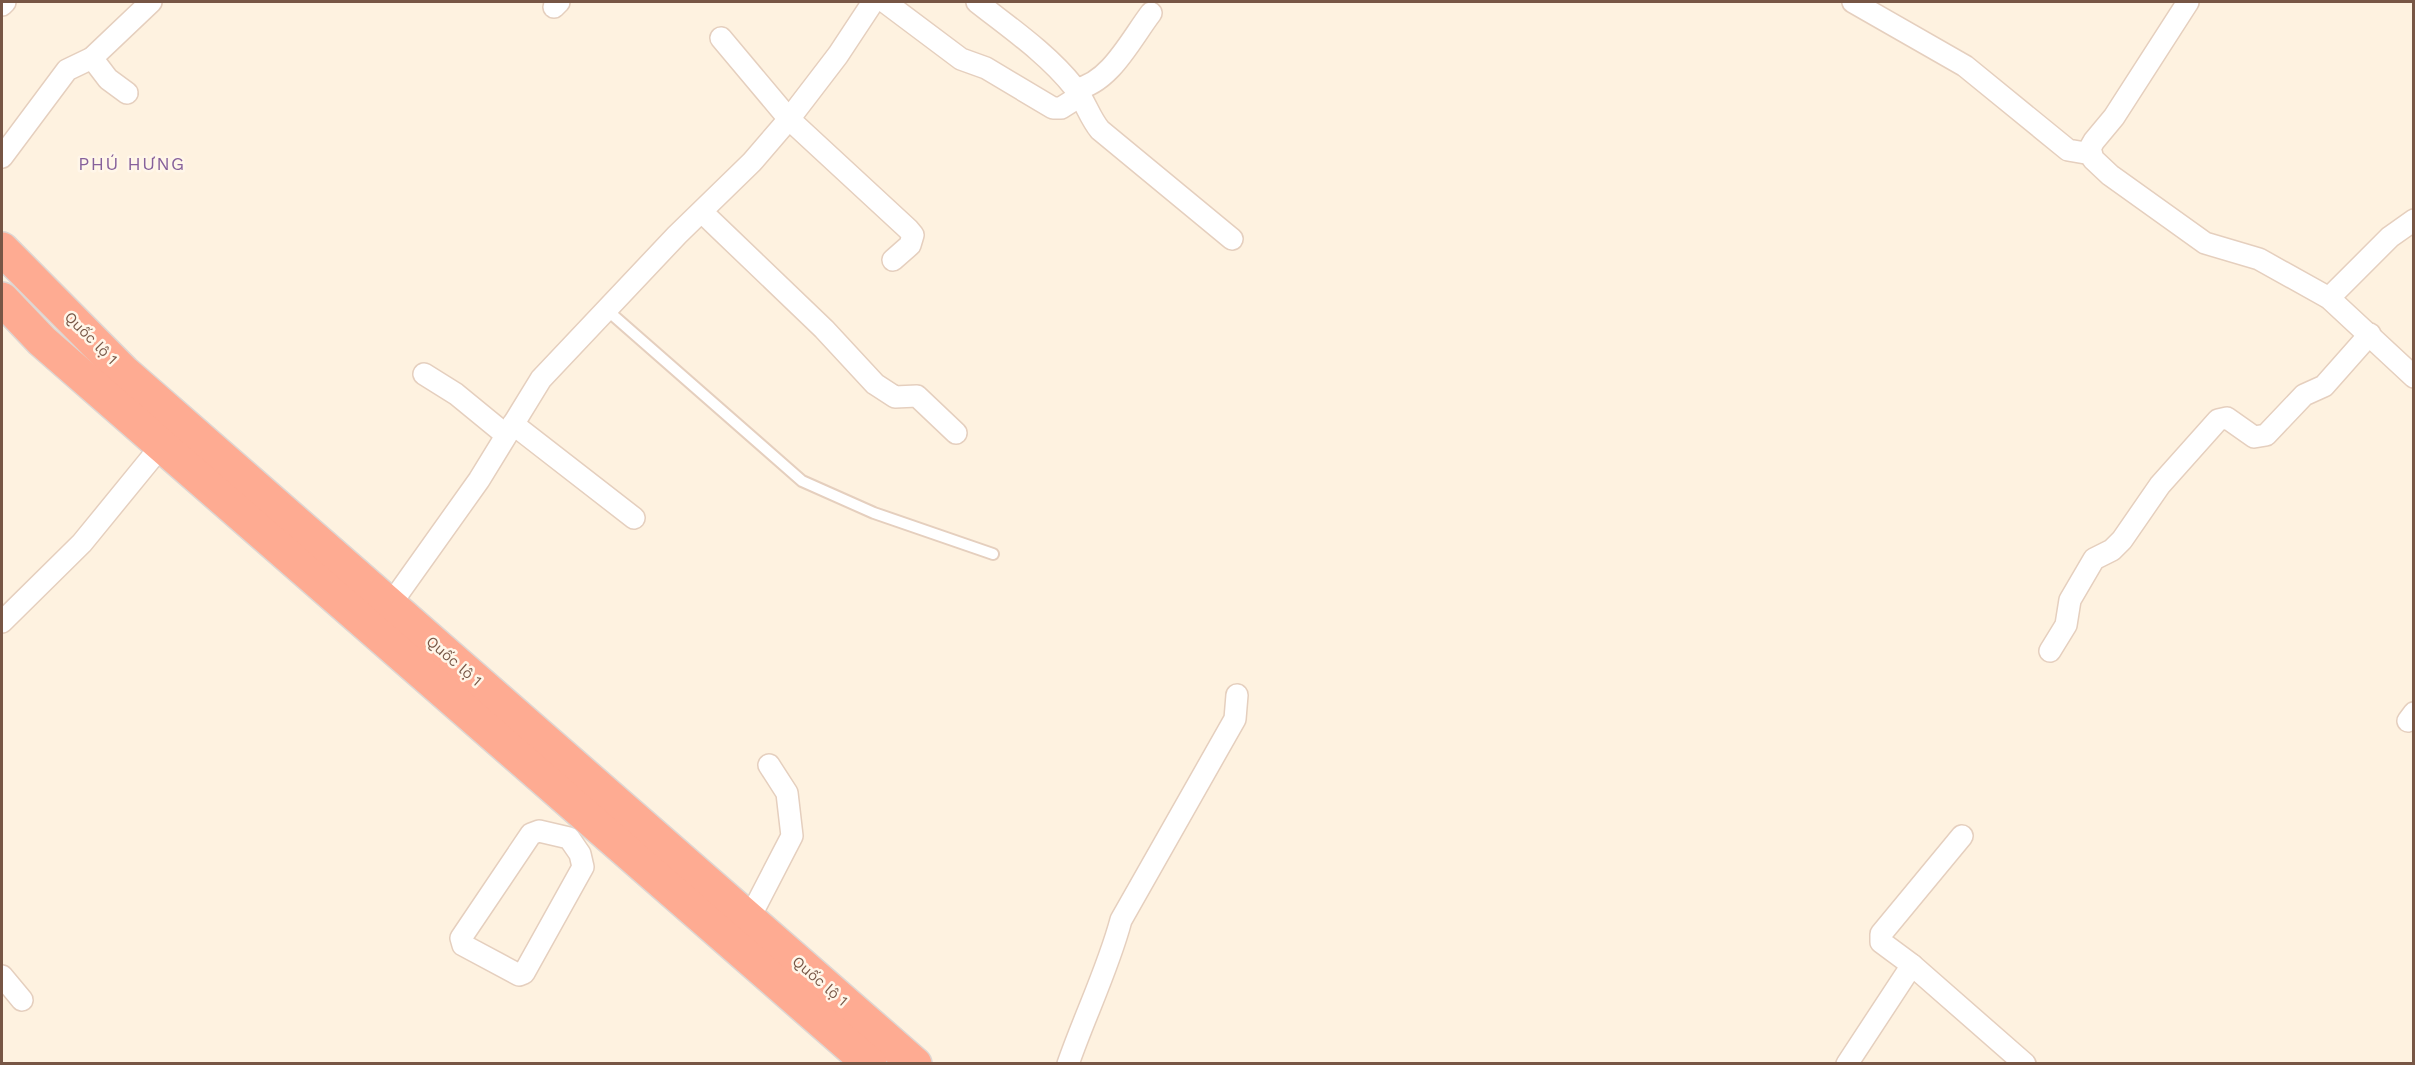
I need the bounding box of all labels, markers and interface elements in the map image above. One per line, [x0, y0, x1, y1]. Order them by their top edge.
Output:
district label: PHÚ HƯNG [78, 153, 186, 174]
street label: Quốc lộ 1 [61, 308, 121, 368]
street label: Quốc lộ 1 [423, 632, 485, 690]
street label: Quốc lộ 1 [789, 952, 851, 1010]

